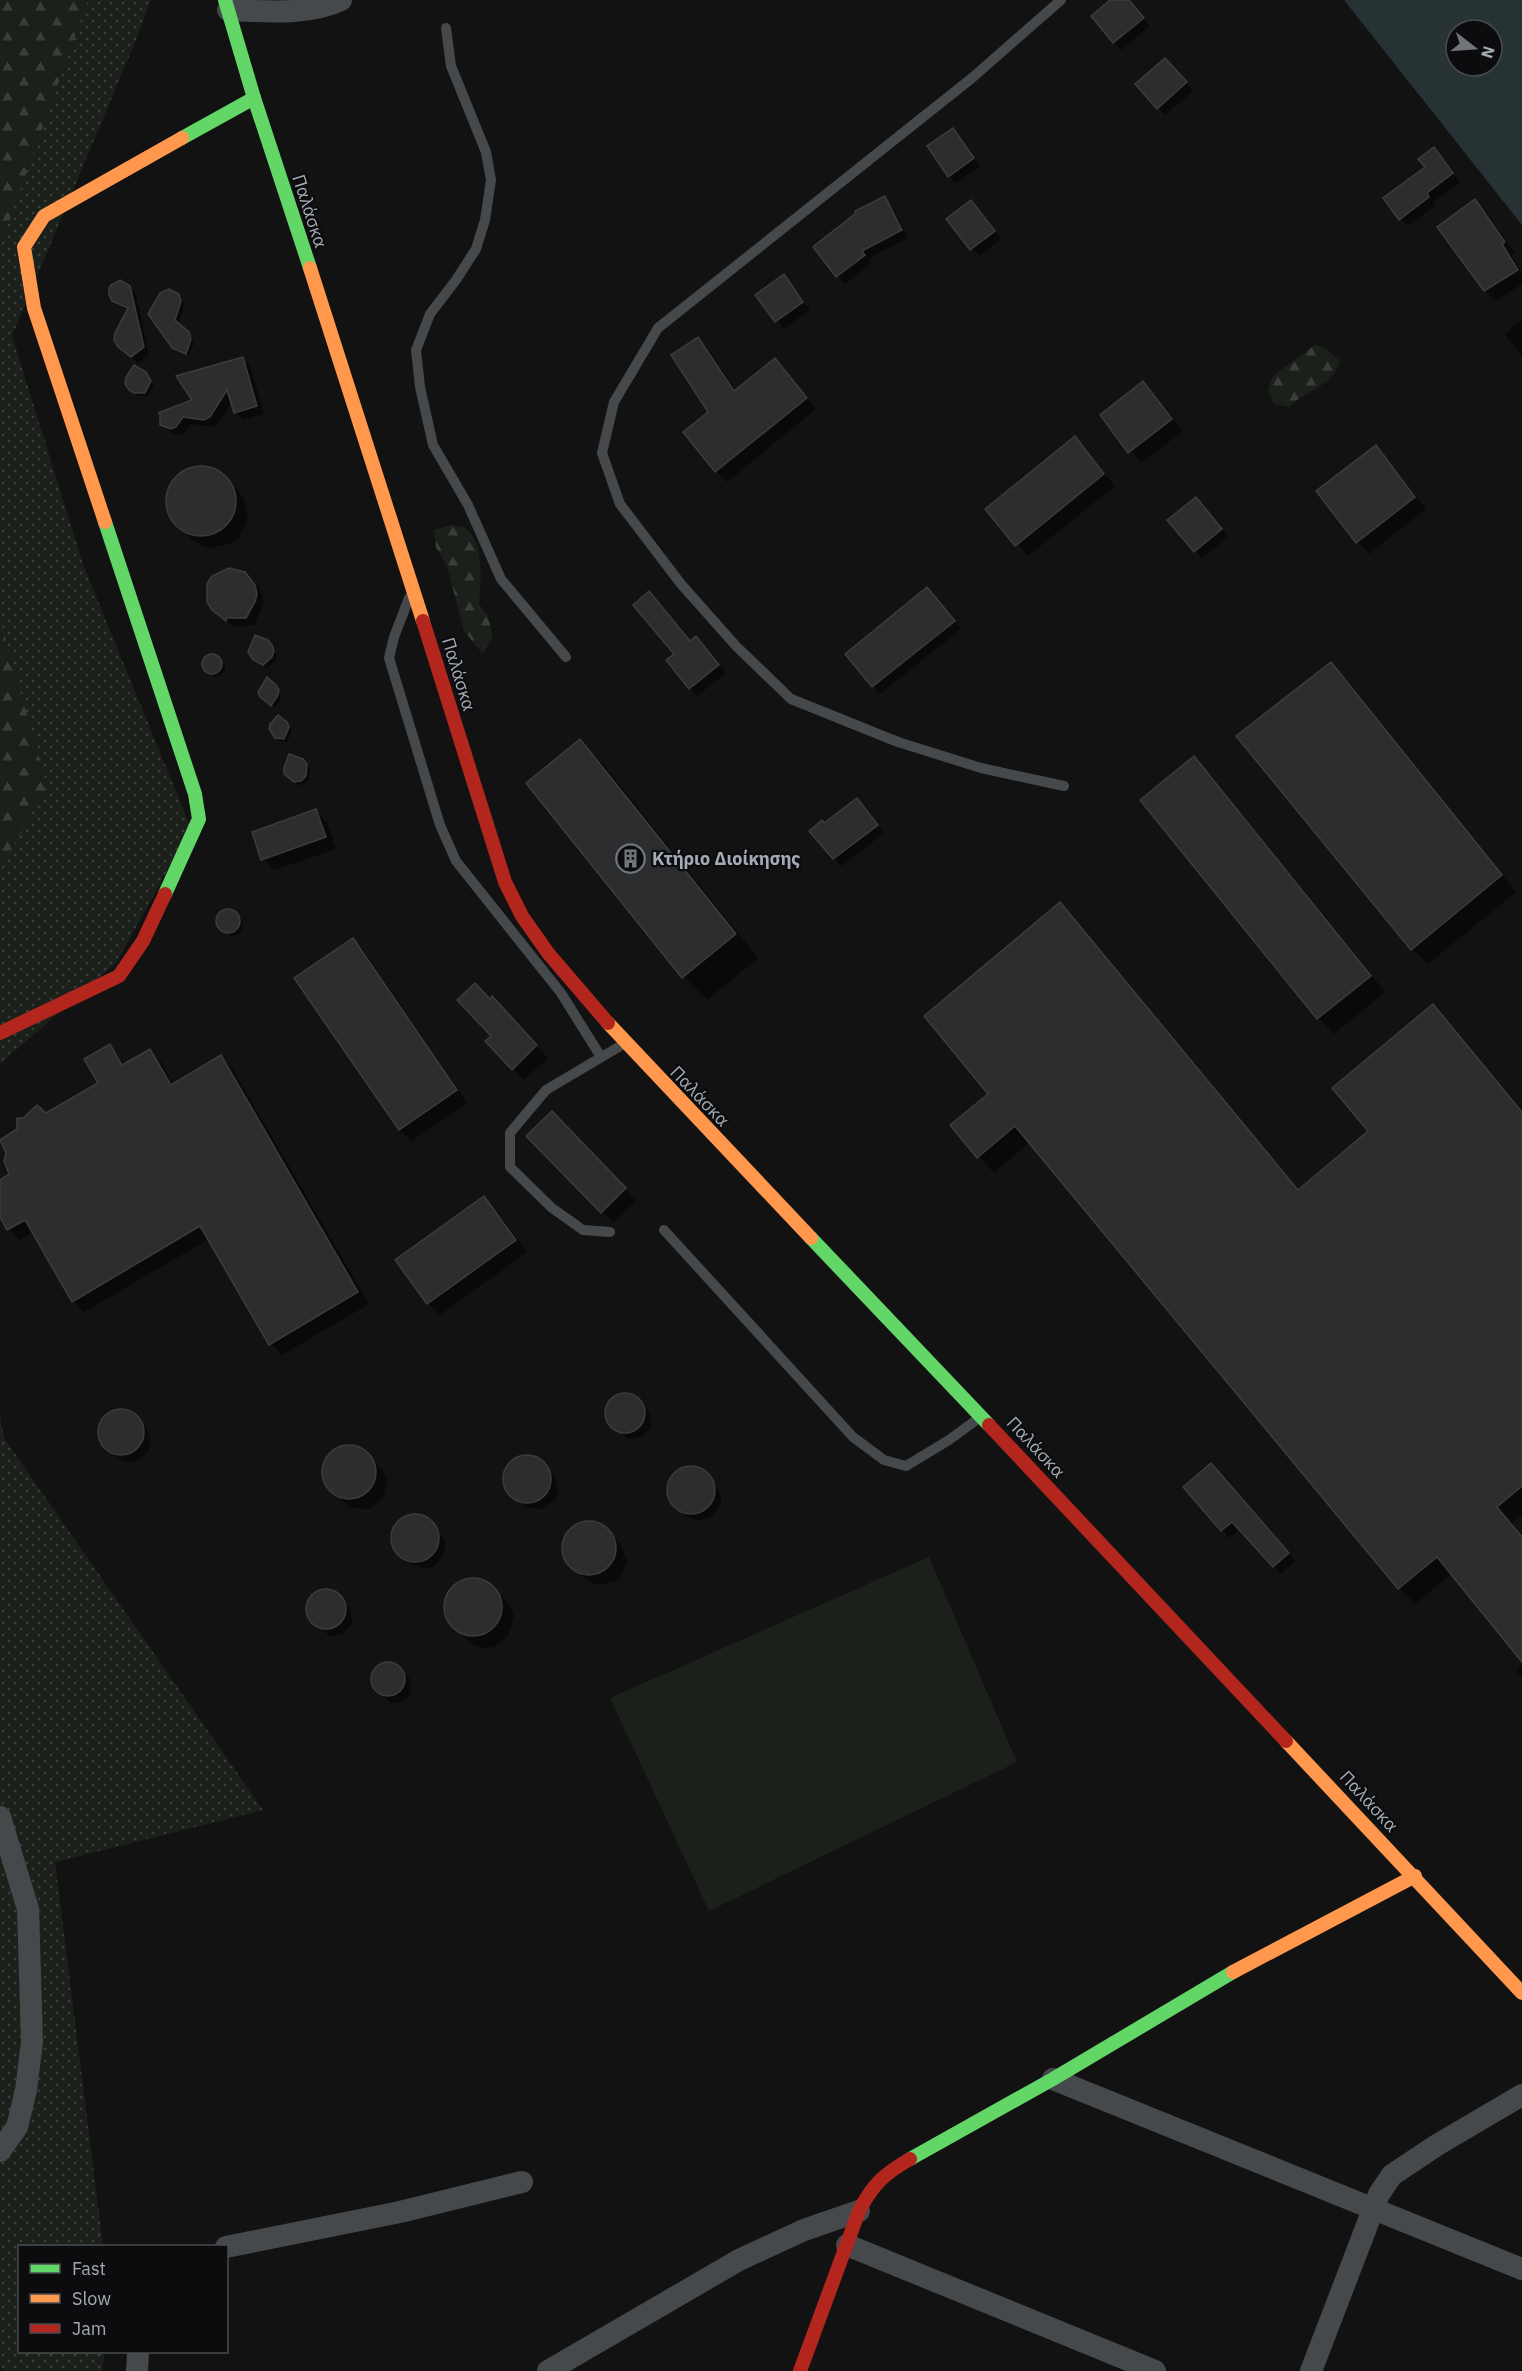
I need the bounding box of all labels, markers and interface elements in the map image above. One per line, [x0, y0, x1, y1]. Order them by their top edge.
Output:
north arrow [1444, 18, 1504, 78]
text: N [1477, 44, 1500, 61]
street label: Παλάσκα [287, 171, 333, 251]
street label: Παλάσκα [437, 634, 481, 714]
building icon: Κτήριο Διοίκησης [615, 842, 647, 874]
place label: Κτήριο Διοίκησης [652, 847, 800, 870]
street label: Παλάσκα [665, 1061, 735, 1131]
street label: Παλάσκα [1002, 1411, 1070, 1483]
street label: Παλάσκα [1335, 1765, 1403, 1837]
legend [18, 2245, 228, 2353]
text: Fast [72, 2257, 106, 2280]
text: Slow [72, 2287, 111, 2310]
text: Jam [72, 2317, 107, 2340]

